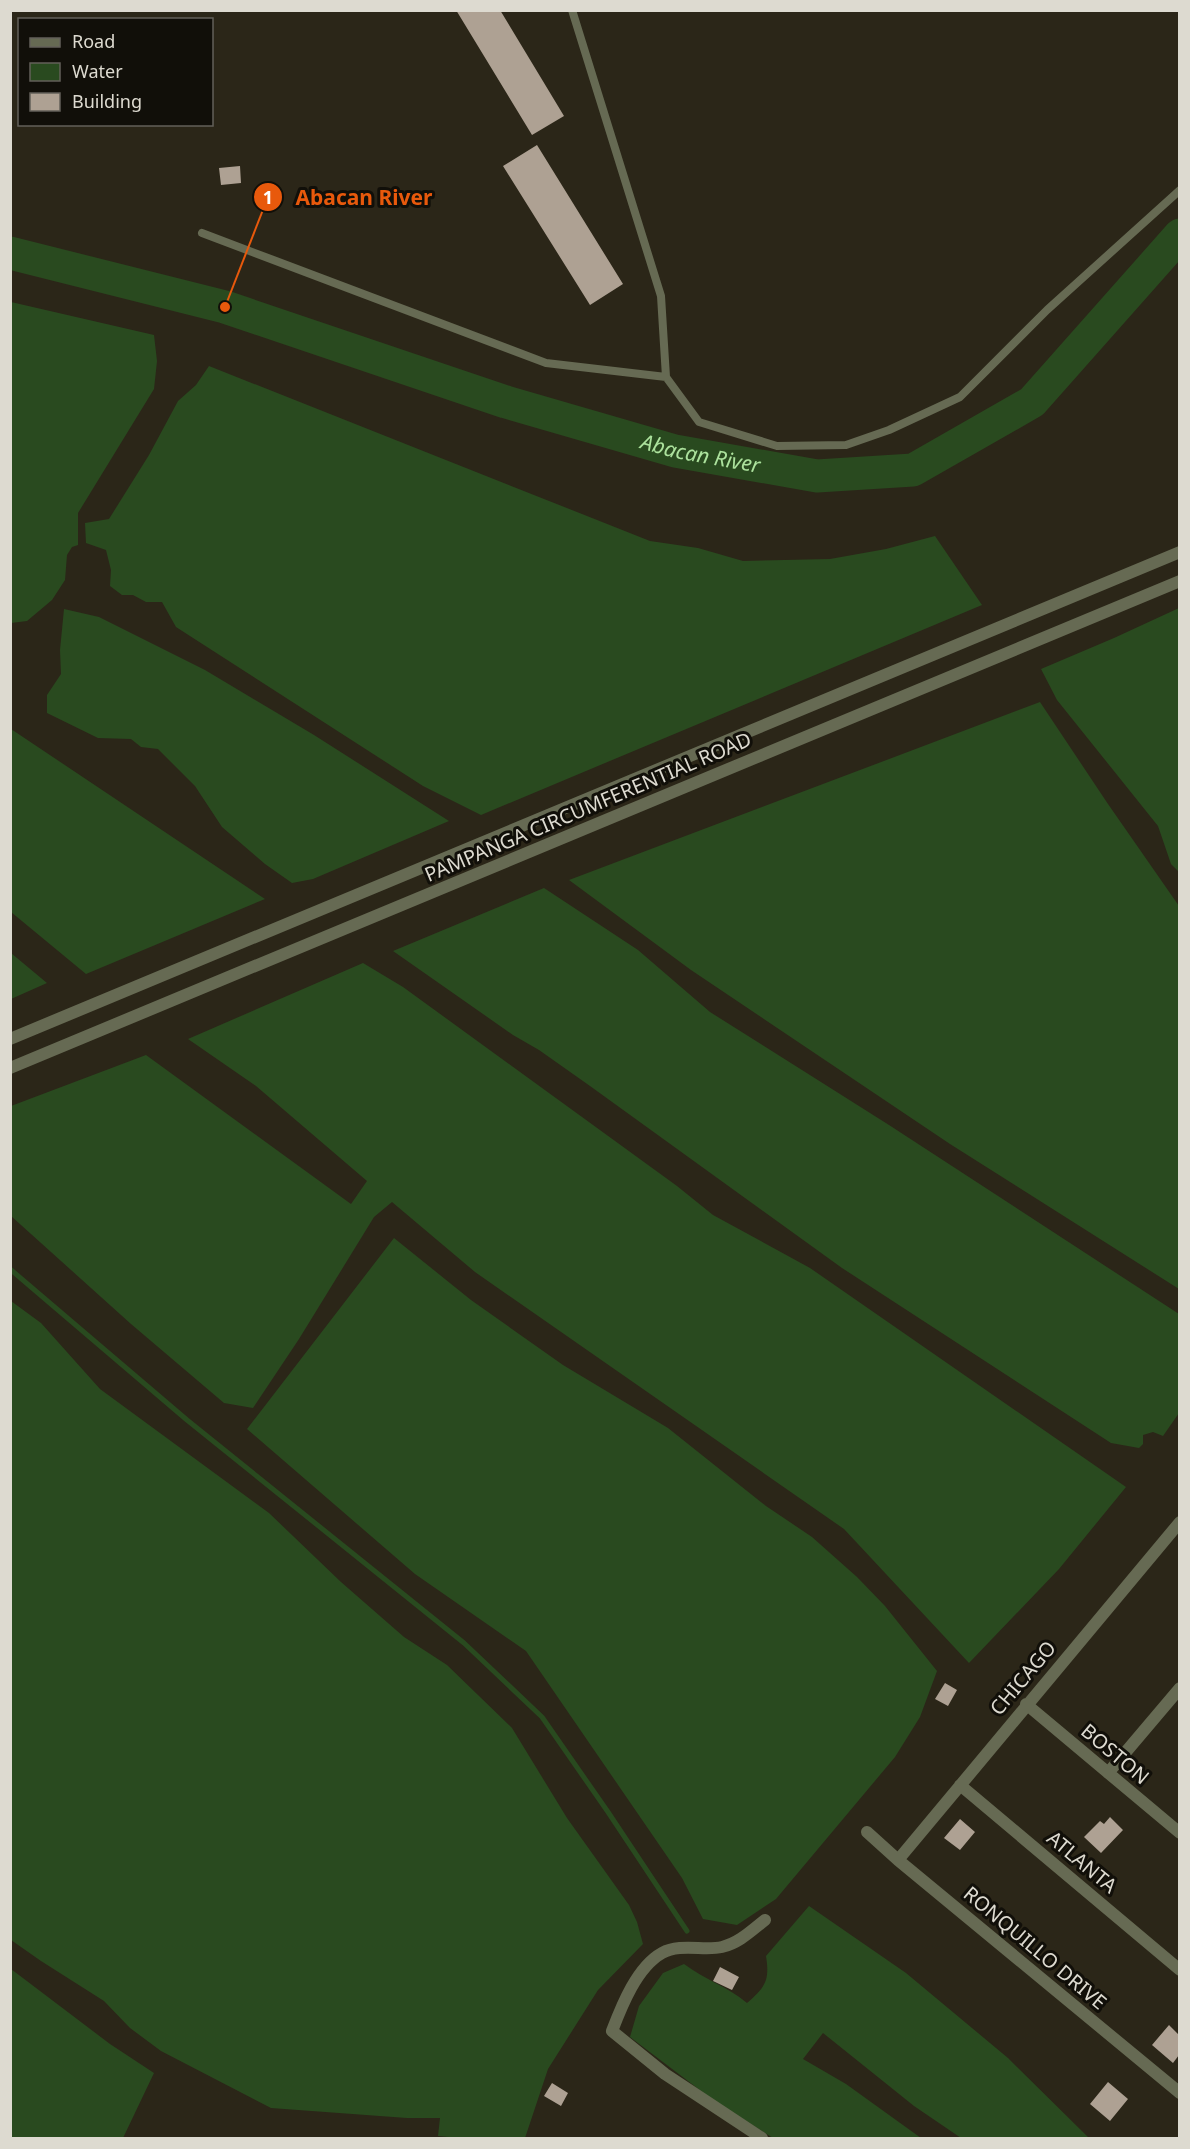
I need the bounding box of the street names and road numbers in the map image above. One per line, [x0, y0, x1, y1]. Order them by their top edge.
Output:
street label: PAMPANGA CIRCUMFERENTIAL ROAD [420, 725, 755, 888]
street label: CHICAGO [984, 1635, 1062, 1721]
street label: BOSTON [1076, 1717, 1155, 1790]
street label: ATLANTA [1042, 1824, 1123, 1899]
street label: RONQUILLO DRIVE [958, 1880, 1112, 2015]

